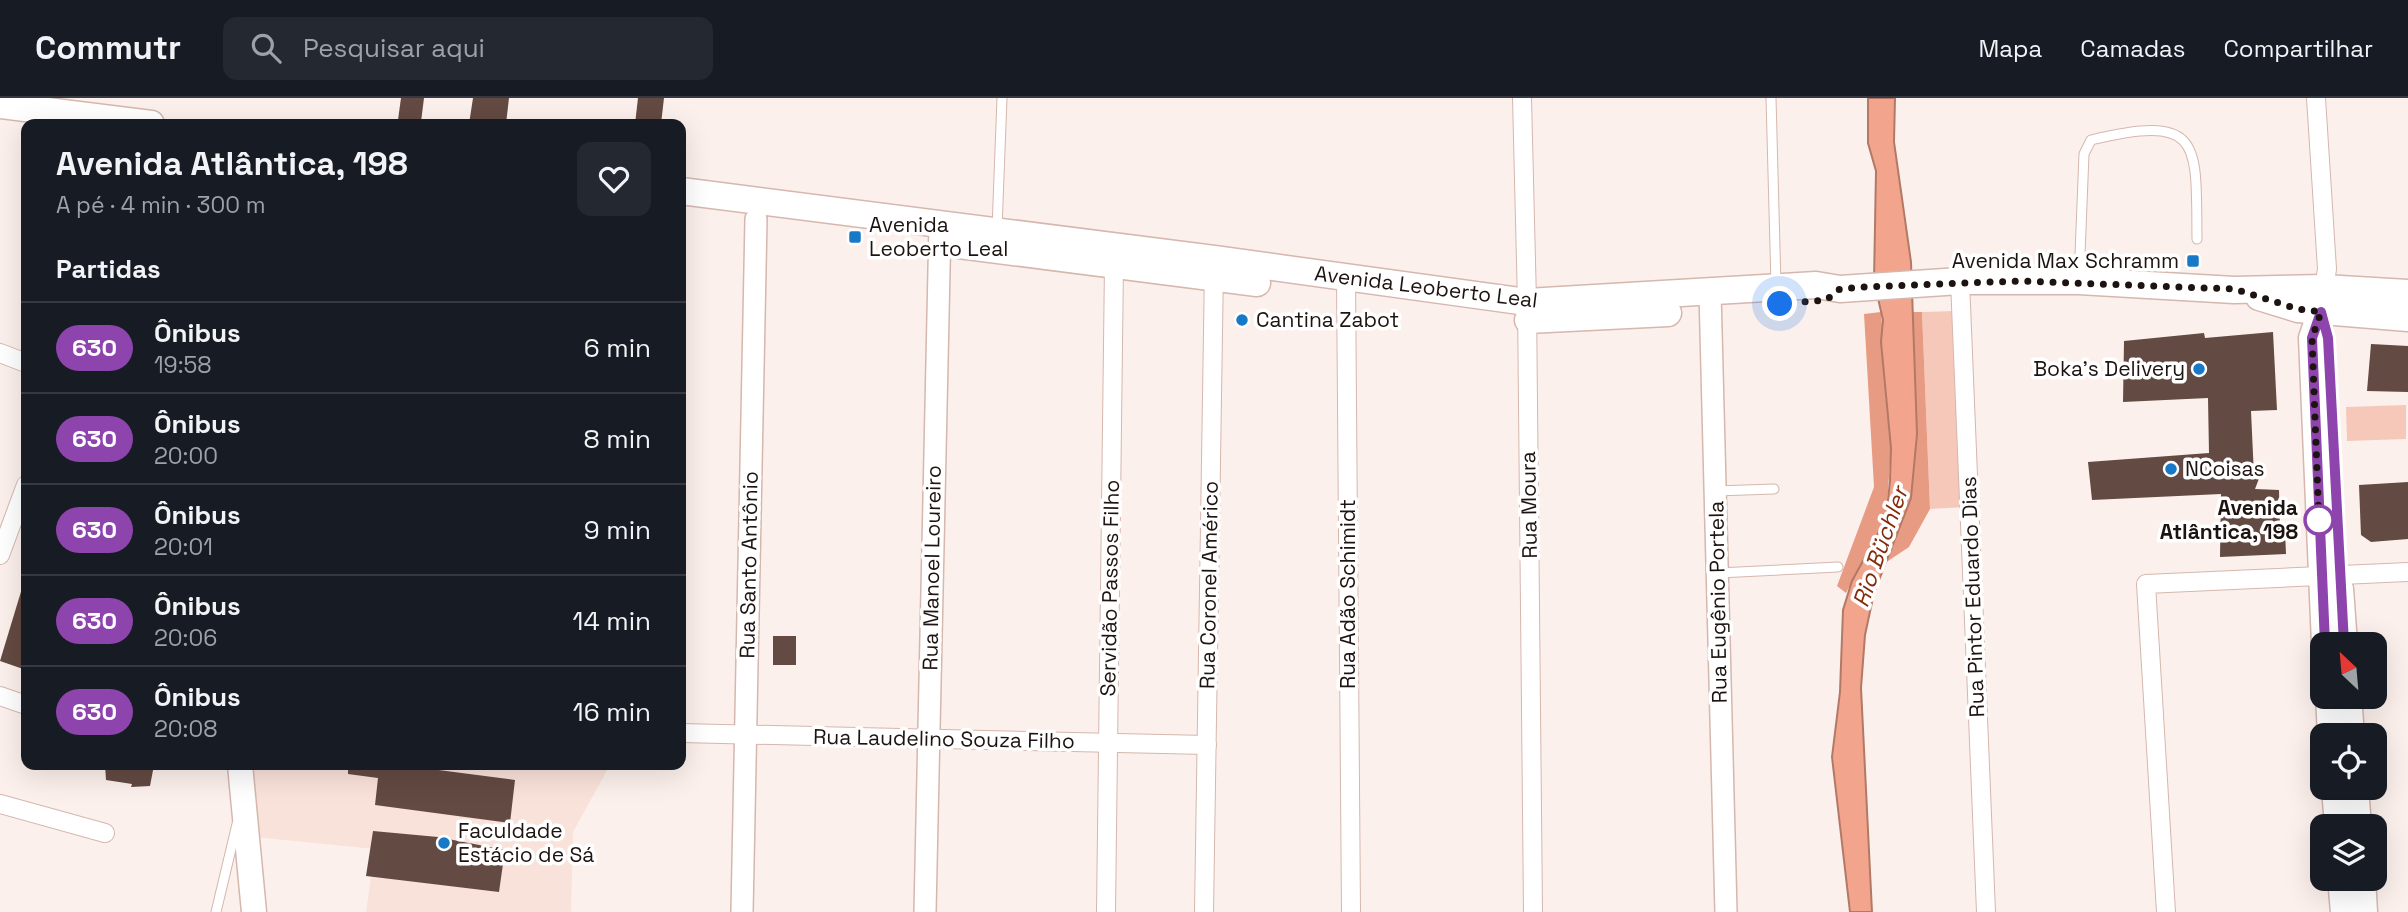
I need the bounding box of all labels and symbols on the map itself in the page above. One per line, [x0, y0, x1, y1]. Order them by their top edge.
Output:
place label: Avenida Leoberto Leal [869, 211, 1008, 262]
marker: Avenida Leoberto Leal [847, 229, 863, 245]
place label: Avenida Max Schramm [1952, 247, 2179, 274]
marker: Avenida Max Schramm [2185, 253, 2201, 269]
street label: Avenida Leoberto Leal [1313, 259, 1539, 314]
your location [1762, 286, 1797, 321]
place label: Cantina Zabot [1256, 306, 1399, 333]
marker: Cantina Zabot [1234, 312, 1250, 328]
place label: Boka's Delivery [2033, 355, 2185, 382]
marker: Boka's Delivery [2191, 361, 2207, 377]
street label: Rua Moura [1514, 451, 1543, 559]
place label: NCoisas [2185, 455, 2265, 482]
marker: NCoisas [2163, 461, 2179, 477]
street label: Rua Manoel Loureiro [916, 465, 947, 671]
street label: Rua Santo Antônio [733, 471, 764, 659]
street label: Rua Pintor Eduardo Dias [1955, 476, 1990, 718]
street label: Servidão Passos Filho [1094, 479, 1125, 697]
street label: Rua Coronel Américo [1193, 481, 1224, 689]
water label: Rio Büchler [1845, 481, 1915, 611]
place label: Avenida Atlântica, 198 [2160, 494, 2298, 545]
street label: Rua Adão Schimidt [1334, 499, 1361, 689]
street label: Rua Eugênio Portela [1702, 500, 1733, 704]
marker: Avenida Atlântica, 198 [2304, 505, 2334, 535]
north arrow [2310, 632, 2387, 709]
street label: Rua Laudelino Souza Filho [813, 723, 1075, 754]
place label: Faculdade Estácio de Sá [458, 817, 594, 868]
marker: Faculdade Estácio de Sá [436, 835, 452, 851]

